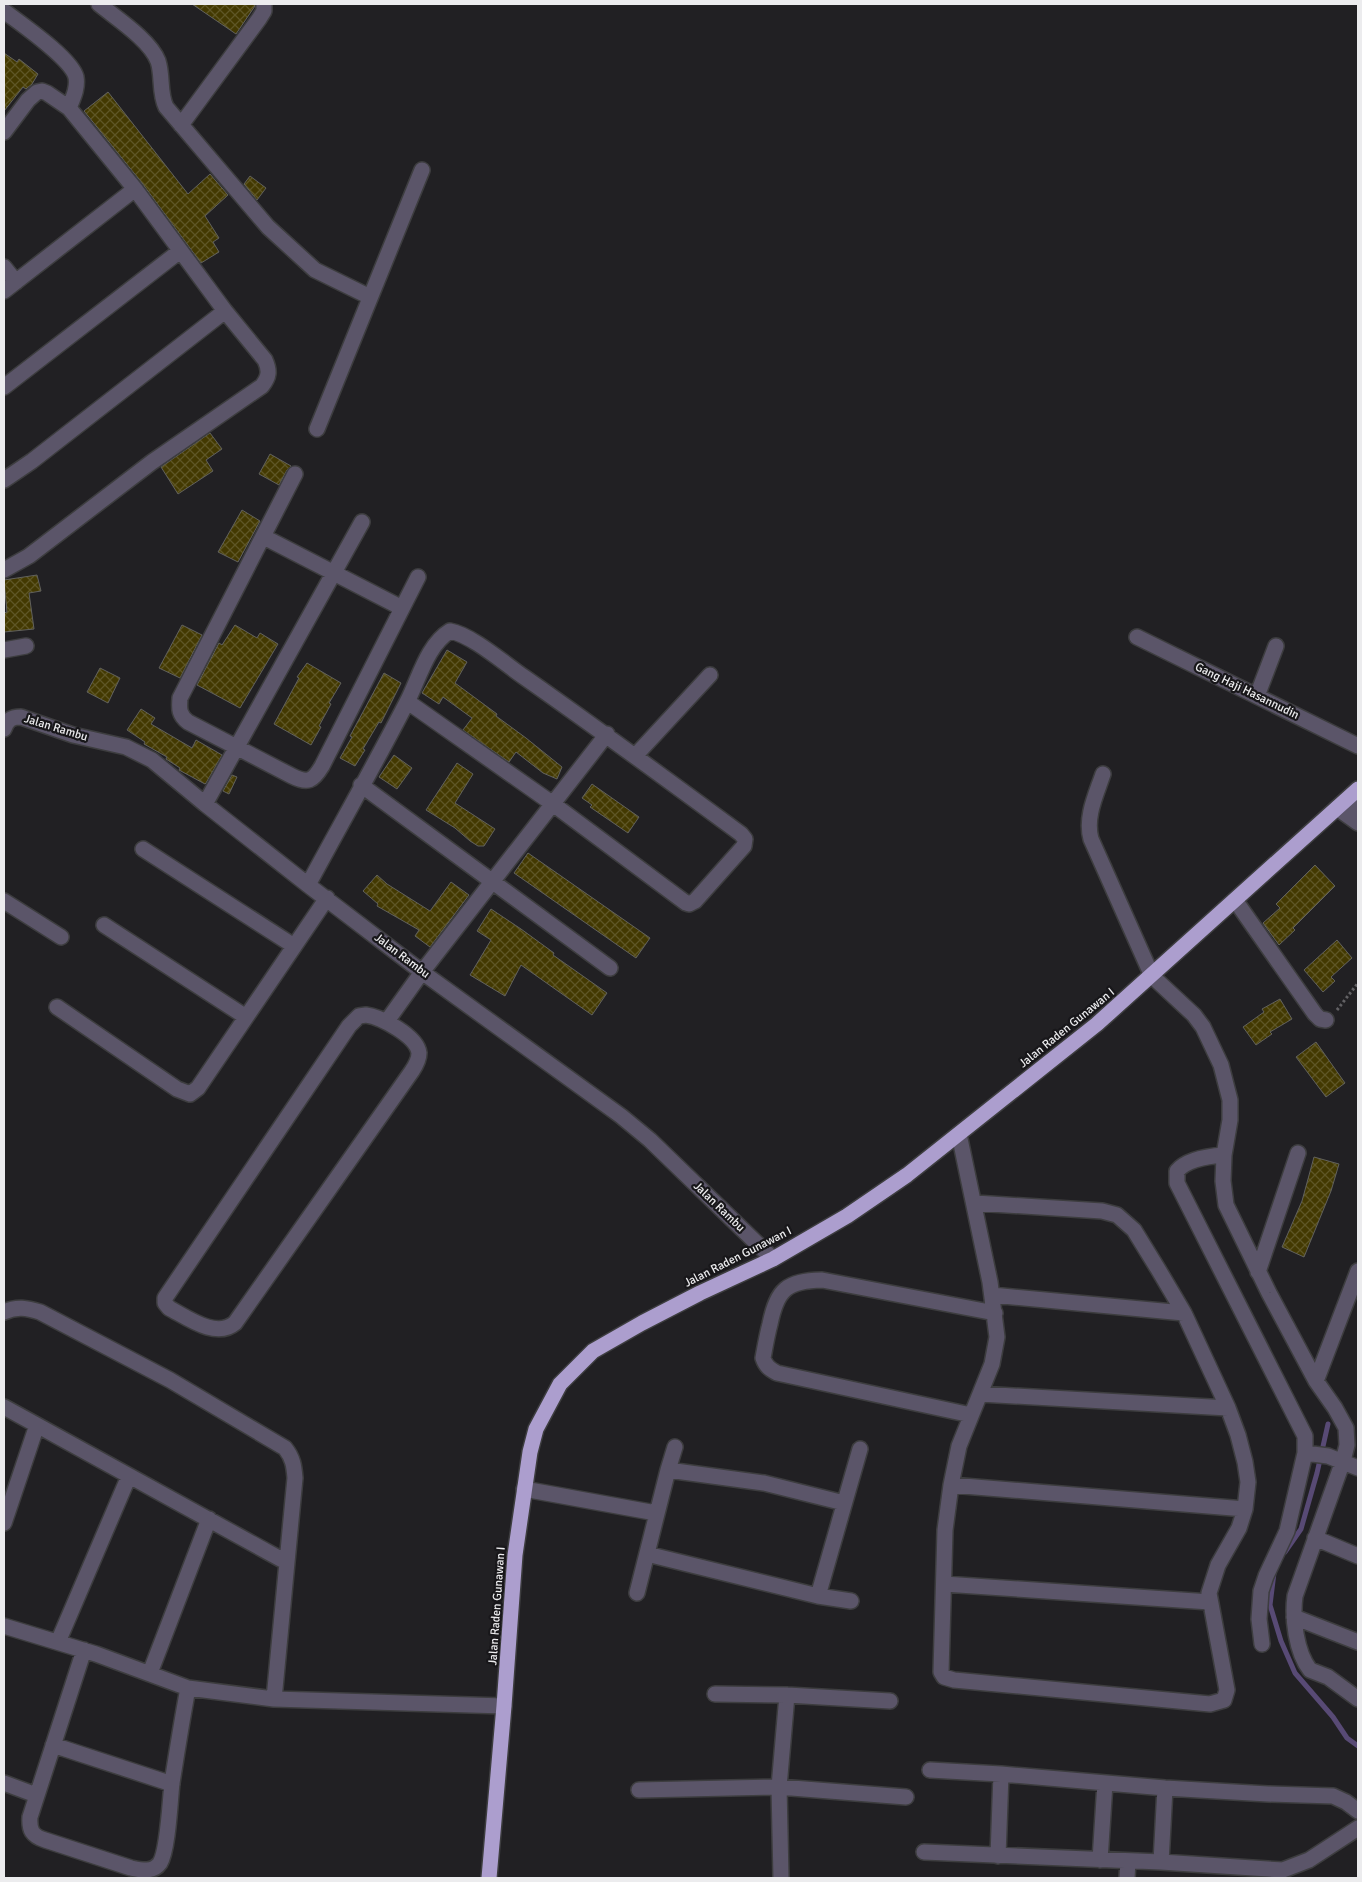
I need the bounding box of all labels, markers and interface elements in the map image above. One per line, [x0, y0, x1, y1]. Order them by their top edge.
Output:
street label: Gang Haji Hasannudin [1192, 659, 1302, 723]
street label: Jalan Rambu [22, 711, 90, 745]
street label: Jalan Rambu [371, 930, 433, 982]
street label: Jalan Raden Gunawan I [1016, 985, 1118, 1071]
street label: Jalan Rambu [690, 1179, 748, 1235]
street label: Jalan Raden Gunawan I [682, 1223, 794, 1291]
street label: Jalan Raden Gunawan I [485, 1546, 509, 1666]

